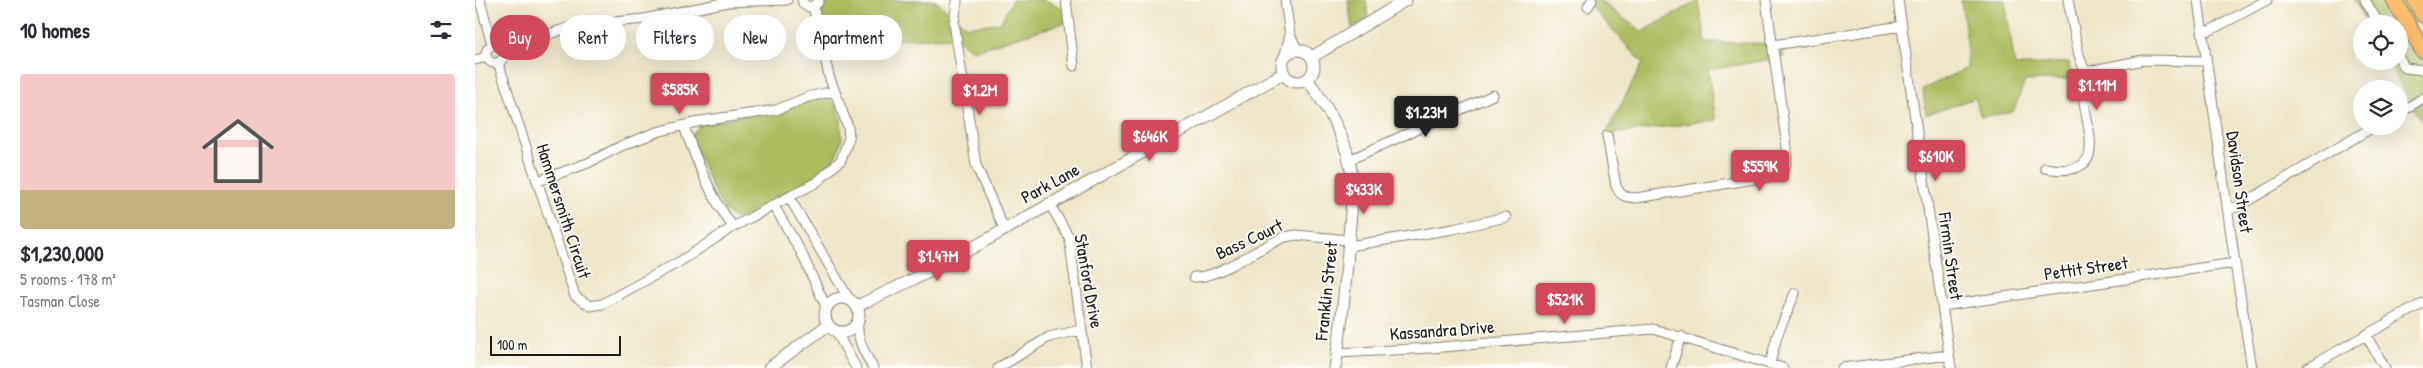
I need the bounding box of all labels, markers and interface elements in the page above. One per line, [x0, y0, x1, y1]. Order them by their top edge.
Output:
chip: Buy [490, 15, 550, 60]
chip: Rent [560, 15, 626, 60]
chip: Filters [636, 15, 714, 60]
chip: New [724, 15, 786, 60]
chip: Apartment [796, 15, 902, 60]
map controls [2353, 15, 2408, 135]
button: locate [2353, 15, 2408, 70]
text: 10 homes [20, 16, 90, 45]
icon: filters [427, 16, 455, 44]
pin: $1.11M [2056, 68, 2138, 111]
pin: $585K [645, 72, 715, 115]
pin: $1.2M [945, 74, 1015, 116]
text: $1.11M [2078, 74, 2116, 96]
text: $585K [662, 78, 698, 100]
text: $1.2M [963, 79, 997, 101]
button: layers [2353, 80, 2408, 135]
pin: $1.23M [1385, 96, 1467, 138]
text: $1.23M [1405, 101, 1447, 123]
icon: home [193, 106, 283, 196]
pin: $646K [1115, 120, 1185, 162]
text: $646K [1132, 125, 1168, 147]
street label: Davidson Street [2221, 130, 2260, 235]
street label: Hammersmith Circuit [530, 140, 598, 282]
pin: $610K [1901, 140, 1971, 182]
text: $610K [1918, 145, 1954, 167]
pin: $559K [1725, 150, 1795, 192]
text: $559K [1742, 155, 1778, 177]
street label: Park Lane [1016, 157, 1084, 209]
pin: $433K [1329, 172, 1399, 215]
text: $433K [1346, 178, 1382, 200]
street label: Firmin Street [1932, 210, 1970, 302]
street label: Bass Court [1211, 212, 1287, 265]
street label: Stanford Drive [1068, 232, 1110, 330]
text: $1,230,000 [20, 239, 104, 268]
street label: Franklin Street [1308, 239, 1344, 343]
pin: $1.47M [897, 240, 979, 282]
text: $1.47M [918, 245, 958, 267]
street label: Pettit Street [2042, 250, 2130, 286]
text: 5 rooms · 178 m² [20, 268, 116, 290]
pin: $521K [1530, 282, 1600, 325]
text: $521K [1547, 288, 1583, 310]
text: Tasman Close [20, 290, 100, 312]
street label: Kassandra Drive [1389, 314, 1495, 346]
scale bar [490, 333, 621, 356]
text: 100 m [497, 335, 527, 354]

